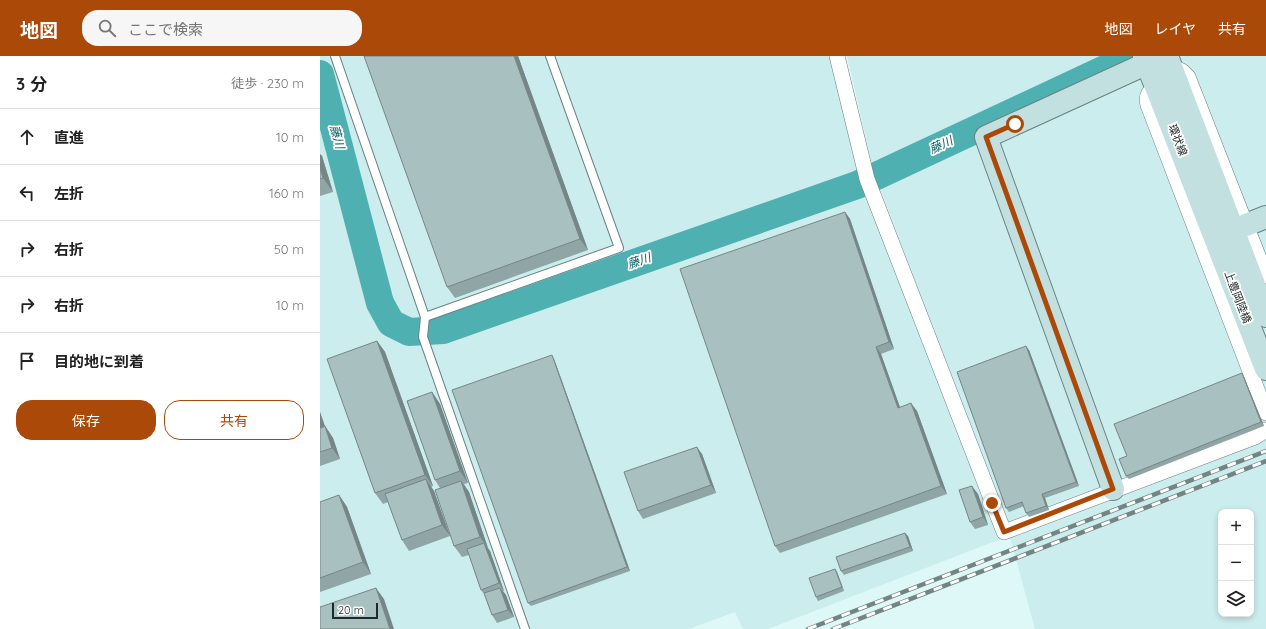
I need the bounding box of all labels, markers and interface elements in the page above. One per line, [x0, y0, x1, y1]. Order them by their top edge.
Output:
search box [82, 10, 362, 46]
icon: search [96, 17, 118, 39]
text: 地図 [20, 18, 58, 42]
text: ここで検索 [128, 20, 203, 39]
text: 地図 [1104, 20, 1132, 38]
text: レイヤ [1154, 20, 1196, 38]
text: 共有 [1218, 20, 1246, 38]
text: 3 分 [16, 73, 47, 94]
text: 徒歩 · 230 m [231, 75, 304, 91]
route start [1006, 115, 1024, 133]
street label: 環状線 [1166, 122, 1190, 158]
water label: 藤川 [327, 123, 348, 152]
icon: ahead [16, 126, 38, 148]
text: 直進 [54, 128, 84, 147]
text: 10 m [276, 129, 304, 145]
water label: 藤川 [927, 132, 957, 156]
icon: left [16, 182, 38, 204]
text: 左折 [54, 184, 84, 203]
text: 160 m [269, 185, 304, 201]
icon: right [16, 238, 38, 260]
text: 右折 [54, 240, 84, 259]
text: 50 m [274, 241, 304, 257]
water label: 藤川 [625, 249, 655, 272]
street label: 上豊岡陸橋 [1222, 269, 1254, 325]
icon: right [16, 294, 38, 316]
text: 右折 [54, 296, 84, 315]
text: 10 m [276, 297, 304, 313]
icon: arrive [16, 350, 38, 372]
text: 目的地に到着 [54, 352, 144, 371]
button: 保存 [16, 400, 156, 440]
button: 共有 [164, 400, 304, 440]
route end [983, 494, 1001, 512]
map controls [1218, 509, 1254, 617]
button: + [1218, 509, 1254, 545]
button: − [1218, 545, 1254, 581]
button: layers [1218, 581, 1254, 617]
scale bar [332, 601, 378, 620]
text: 20 m [338, 603, 364, 617]

